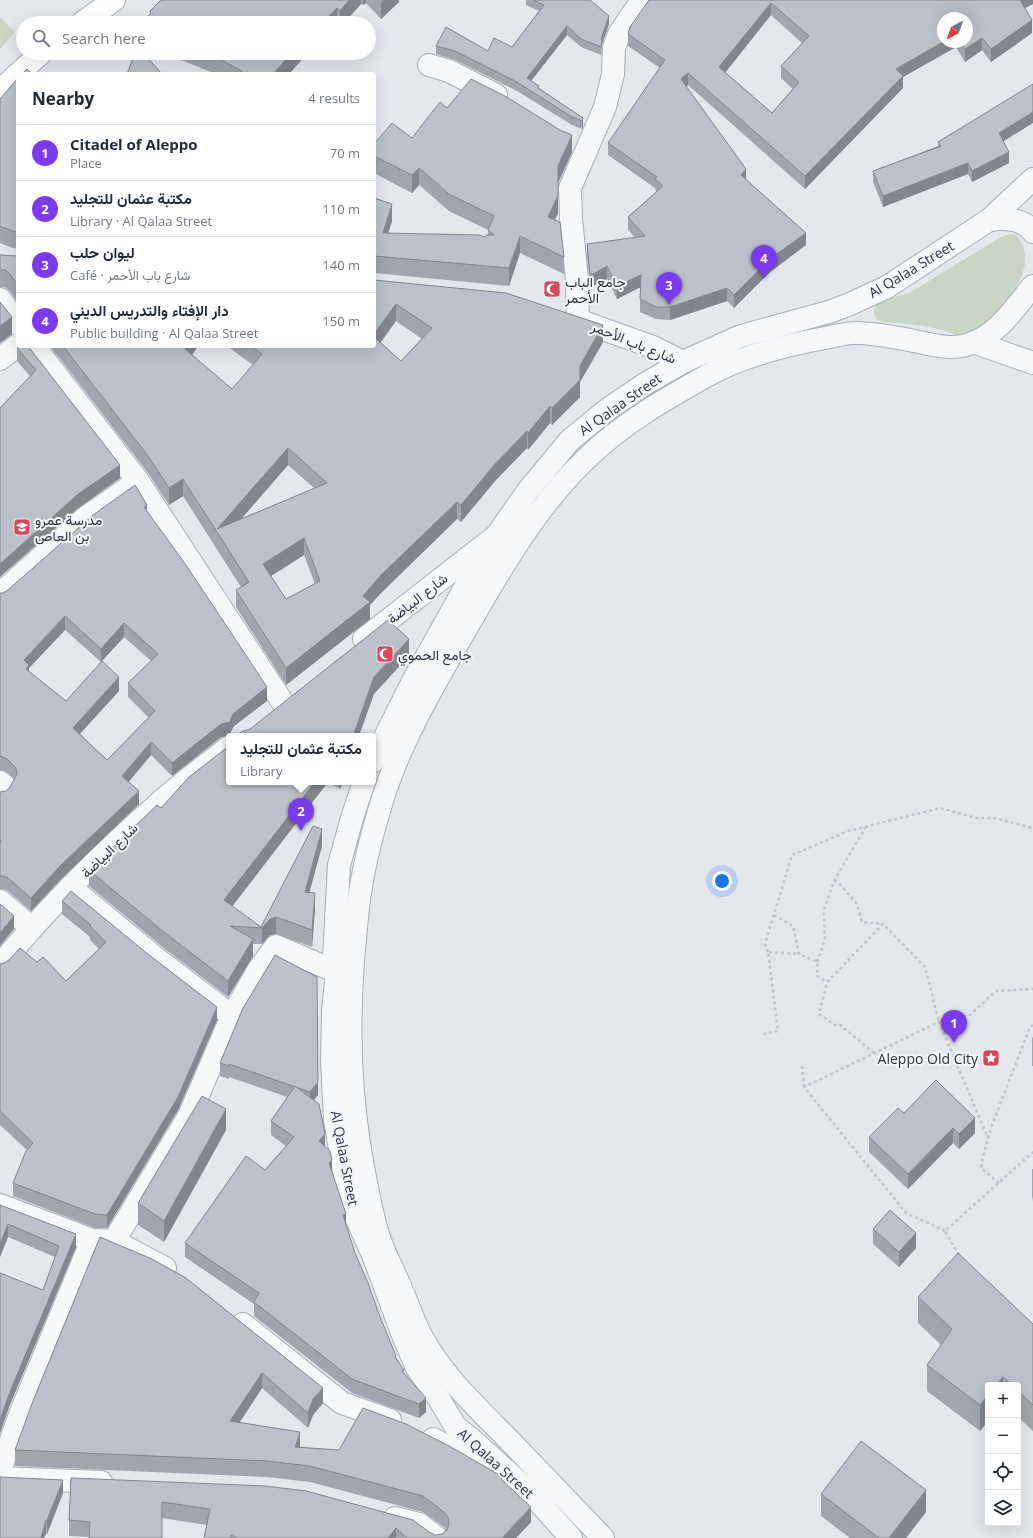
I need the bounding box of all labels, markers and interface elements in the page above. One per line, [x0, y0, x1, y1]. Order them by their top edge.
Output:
north arrow [937, 12, 973, 48]
search box [16, 16, 376, 60]
icon: search [30, 27, 52, 49]
text: Search here [62, 28, 146, 48]
text: Nearby [32, 87, 94, 110]
text: 4 results [308, 89, 360, 107]
text: Citadel of Aleppo [70, 134, 198, 154]
text: 1 [41, 144, 49, 162]
text: 70 m [330, 144, 360, 162]
text: Place [70, 154, 102, 172]
text: مكتبة عثمان للتجليد [70, 188, 192, 208]
text: 2 [41, 200, 49, 218]
text: 110 m [322, 200, 360, 218]
text: Library · Al Qalaa Street [70, 212, 212, 230]
street label: Al Qalaa Street [865, 236, 957, 302]
text: ليوان حلب [70, 242, 135, 262]
pin: 4 [751, 245, 777, 278]
text: 3 [41, 256, 49, 274]
text: 140 m [322, 256, 360, 274]
text: Café · شارع باب الأحمر [70, 266, 190, 284]
place label: جامع الباب الأحمر [564, 272, 626, 307]
pin: 3 [656, 272, 682, 305]
mosque icon: جامع الباب الأحمر [542, 279, 562, 299]
text: دار الإفتاء والتدريس الديني [70, 300, 229, 320]
text: 4 [41, 312, 49, 330]
text: 150 m [322, 312, 360, 330]
street label: شارع باب الأحمر [587, 316, 679, 369]
text: Public building · Al Qalaa Street [70, 324, 258, 342]
street label: Al Qalaa Street [575, 369, 665, 439]
place label: مدرسة عمرو بن العاص [35, 510, 102, 545]
school or university icon: مدرسة عمرو بن العاص [12, 517, 32, 537]
street label: شارع البياضة [383, 568, 452, 629]
mosque icon: جامع الحموي [375, 644, 395, 664]
place label: جامع الحموي [398, 645, 472, 667]
popup [226, 733, 376, 785]
text: مكتبة عثمان للتجليد [240, 738, 362, 758]
text: Library [240, 762, 282, 780]
pin: 2 [288, 798, 314, 831]
street label: شارع البياضة [77, 818, 143, 883]
your location [712, 871, 732, 891]
pin: 1 [941, 1010, 967, 1043]
place icon: Aleppo Old City [981, 1048, 1001, 1068]
place label: Aleppo Old City [878, 1049, 979, 1068]
street label: Al Qalaa Street [326, 1109, 364, 1207]
map controls [985, 1382, 1021, 1526]
button: + [985, 1382, 1021, 1418]
button: − [985, 1418, 1021, 1454]
street label: Al Qalaa Street [454, 1424, 538, 1502]
button: locate [985, 1454, 1021, 1490]
button: layers [985, 1490, 1021, 1526]

